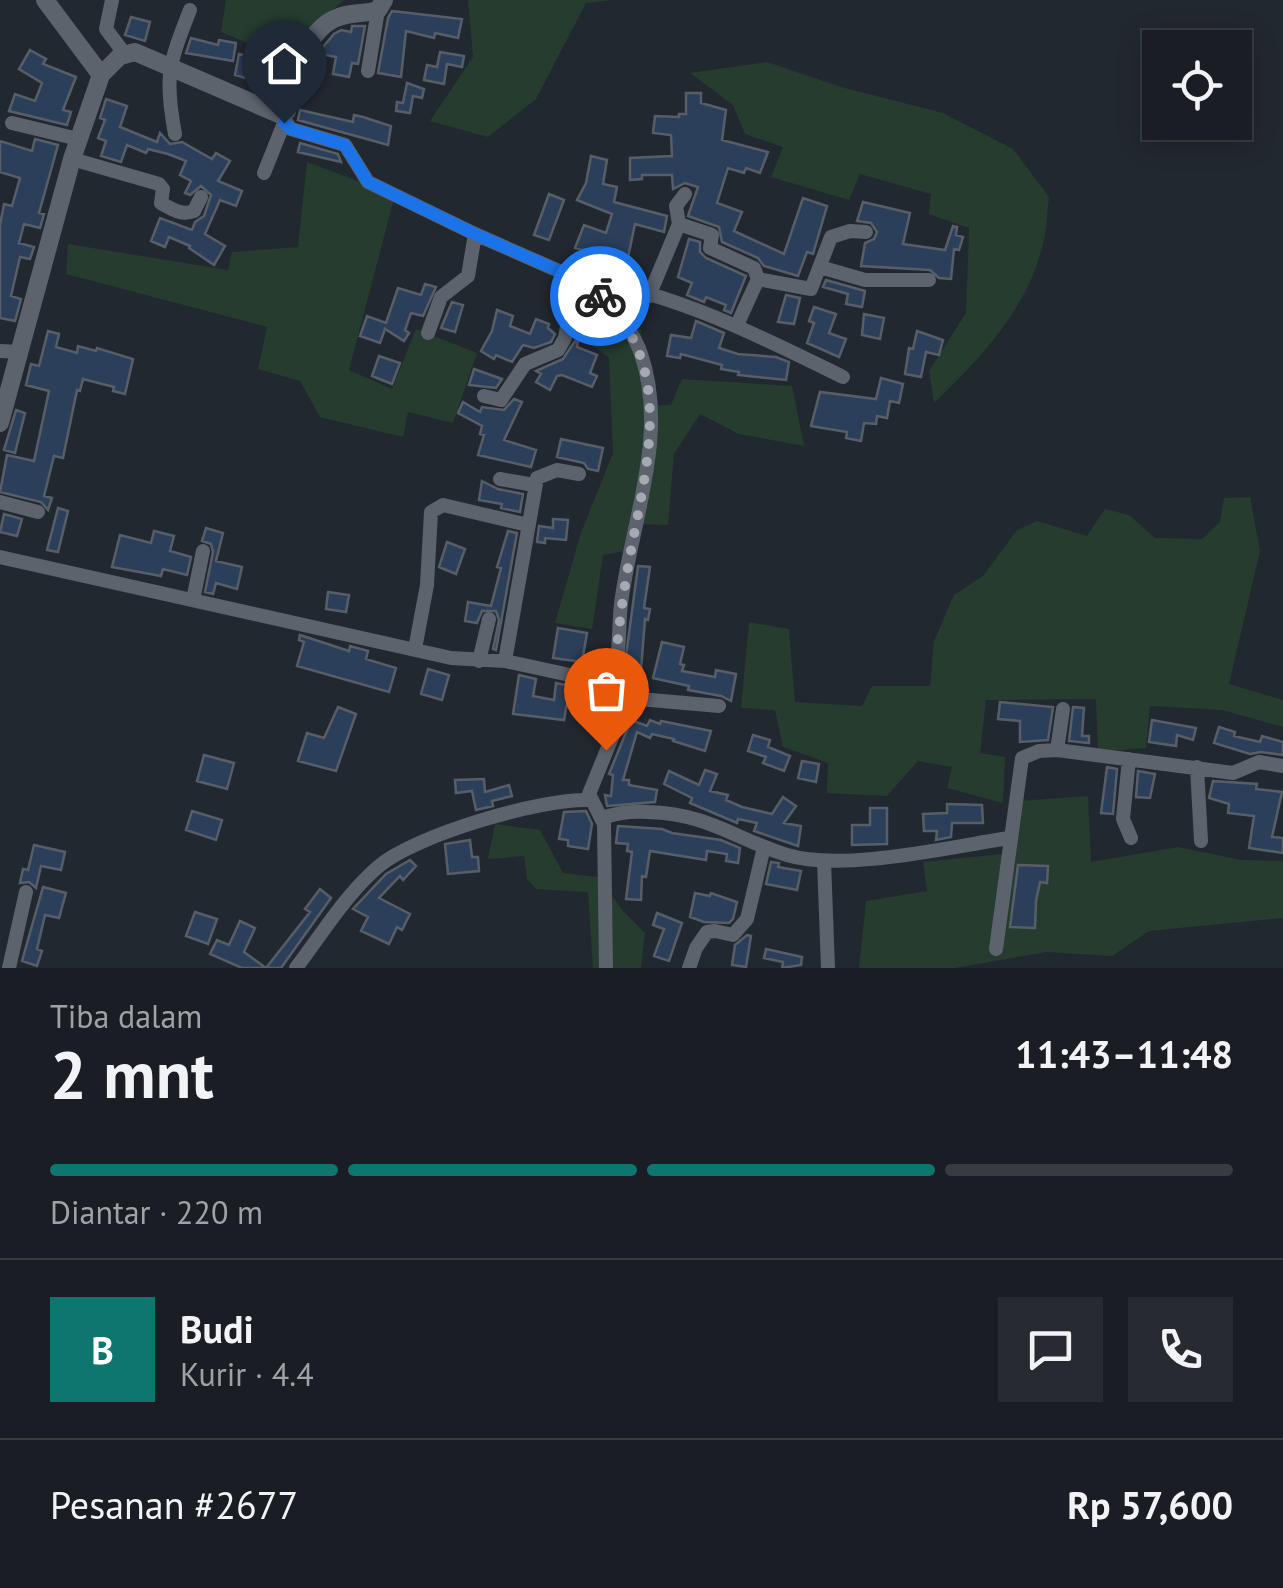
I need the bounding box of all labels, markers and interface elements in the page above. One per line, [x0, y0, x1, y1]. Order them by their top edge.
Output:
pin [242, 21, 327, 124]
map controls [1142, 30, 1252, 140]
button: locate [1142, 30, 1252, 140]
icon: home [257, 36, 312, 91]
courier [550, 246, 650, 346]
icon: bike [573, 269, 628, 324]
pin [564, 648, 649, 751]
icon: bag [579, 663, 634, 718]
text: Tiba dalam [50, 995, 202, 1037]
text: 11:43–11:48 [1015, 1029, 1233, 1078]
text: 2 mnt [50, 1032, 214, 1116]
text: Diantar · 220 m [50, 1191, 263, 1233]
button: chat [998, 1297, 1103, 1402]
button: phone [1128, 1297, 1233, 1402]
text: Budi [180, 1304, 254, 1353]
text: B [91, 1325, 114, 1374]
text: Kurir · 4.4 [180, 1353, 314, 1395]
text: Pesanan #2677 [50, 1480, 298, 1529]
text: Rp 57,600 [1067, 1480, 1233, 1529]

